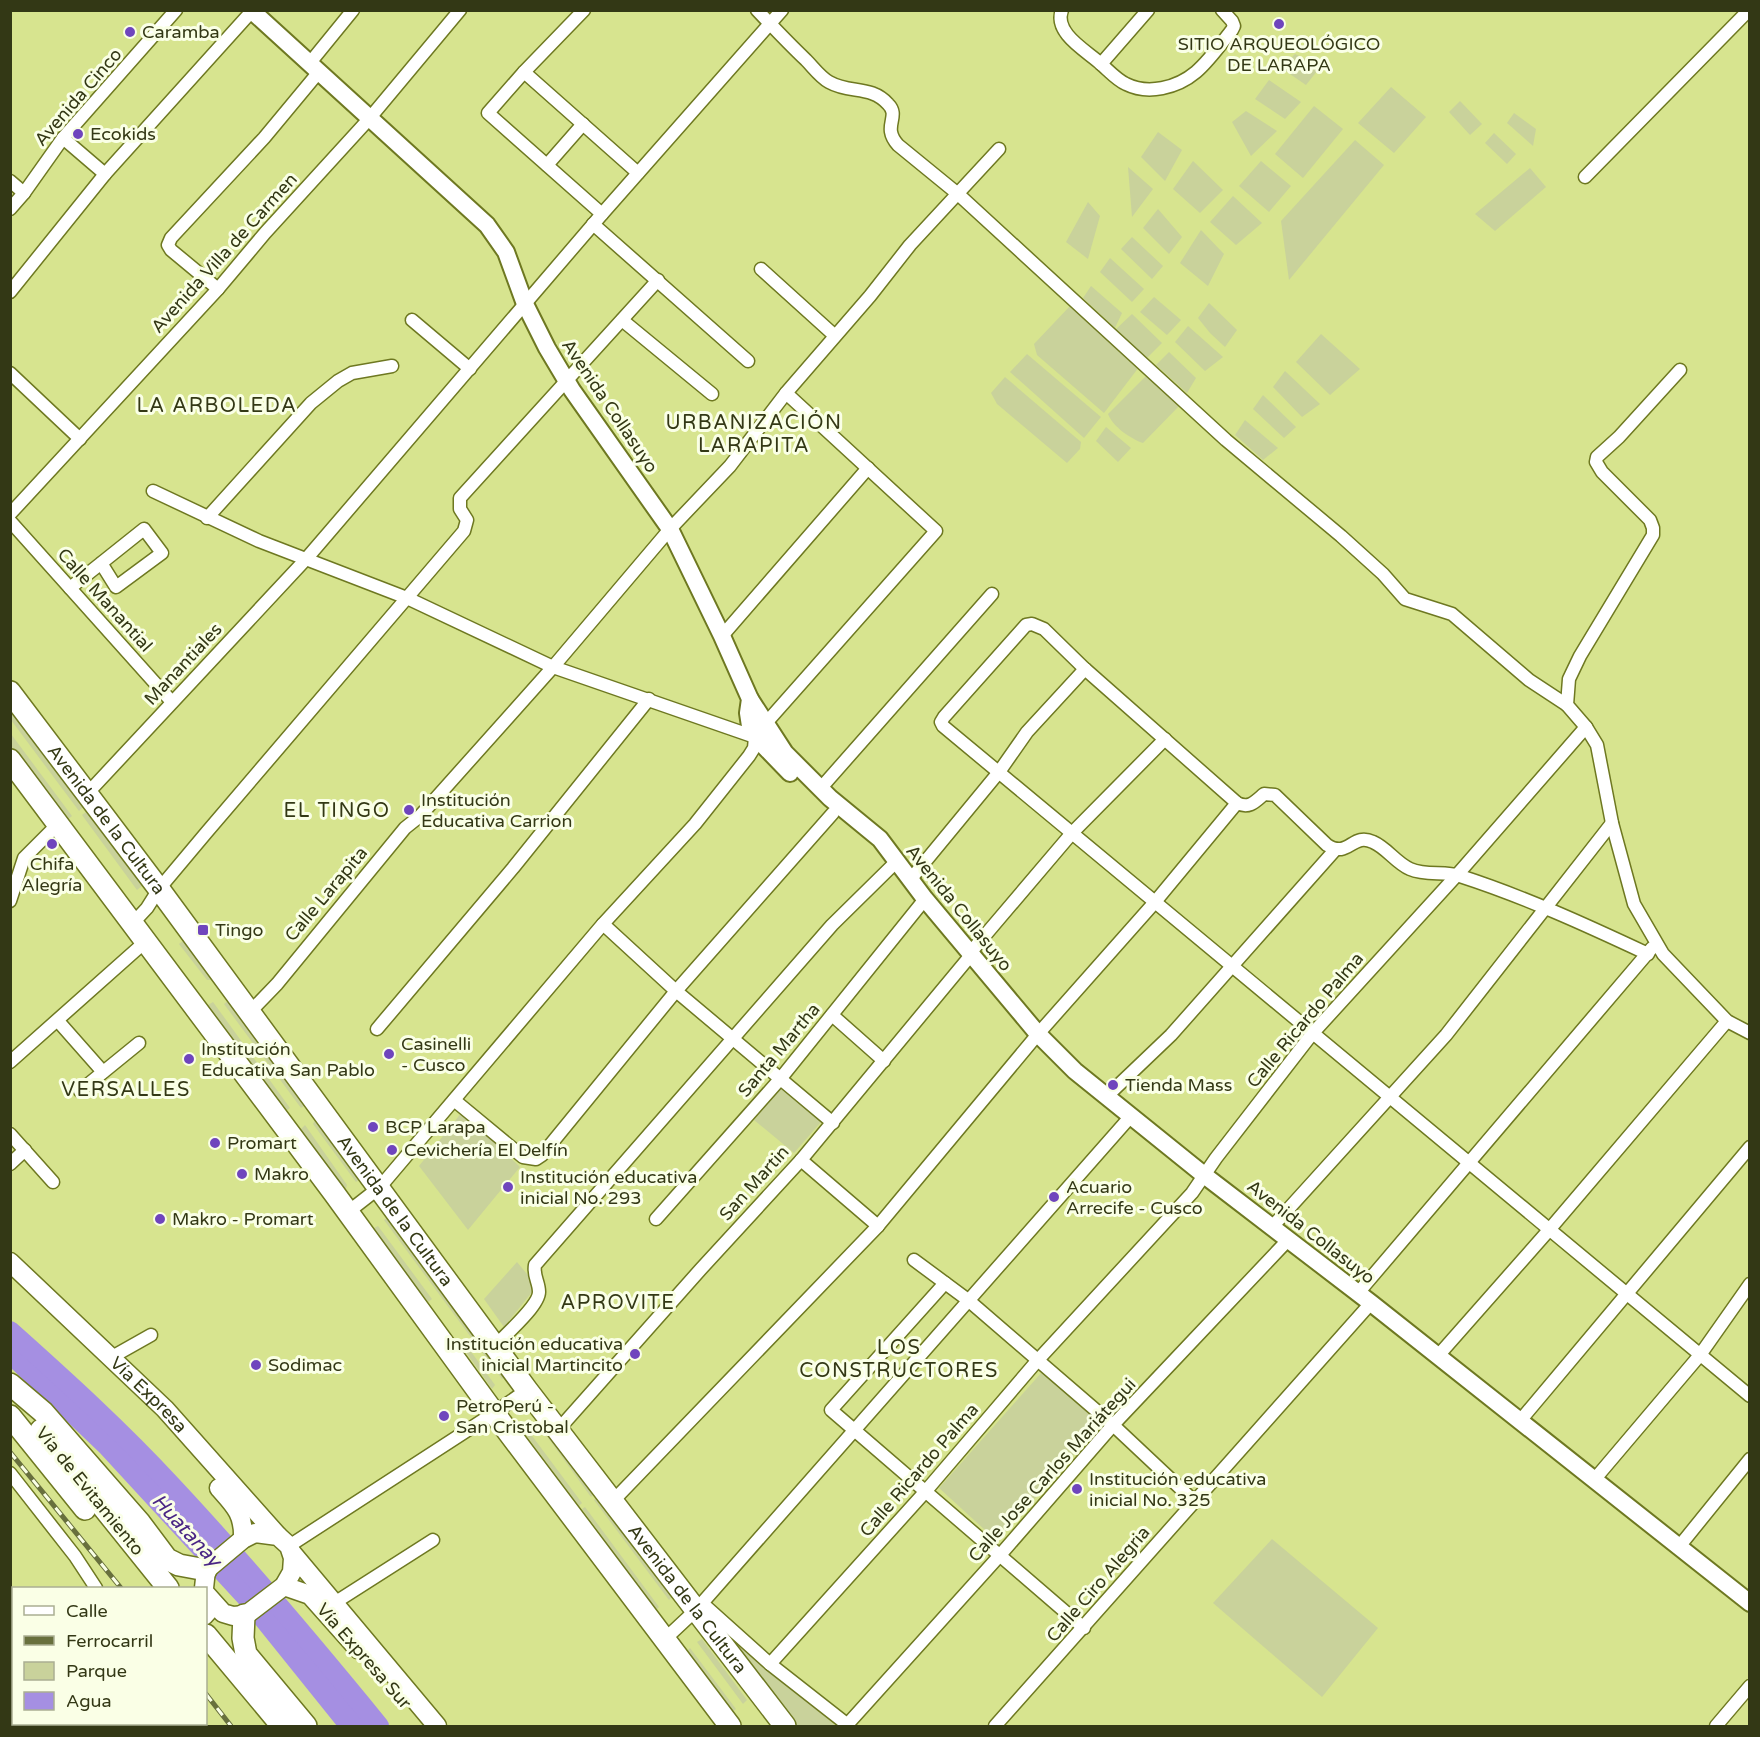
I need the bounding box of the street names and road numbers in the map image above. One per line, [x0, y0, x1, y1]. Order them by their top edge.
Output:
street label: Avenida Cinco [30, 44, 126, 150]
street label: Avenida Villa de Carmen [146, 168, 302, 338]
street label: Avenida Collasuyo [557, 335, 663, 477]
street label: Calle Manantial [53, 544, 157, 656]
street label: Manantiales [139, 618, 227, 710]
street label: Avenida de la Cultura [43, 740, 170, 899]
street label: Avenida Collasuyo [901, 840, 1017, 976]
street label: Calle Larapita [280, 842, 372, 946]
street label: Calle Ricardo Palma [1242, 948, 1368, 1092]
street label: Santa Martha [733, 999, 825, 1101]
street label: Avenida de la Cultura [332, 1131, 458, 1291]
street label: San Martin [715, 1141, 793, 1225]
street label: Avenida Collasuyo [1243, 1175, 1379, 1289]
street label: Vía Expresa [106, 1352, 192, 1437]
street label: Calle Jose Carlos Mariátegui [963, 1373, 1141, 1567]
street label: Calle Ricardo Palma [855, 1399, 983, 1541]
street label: Vía de Evitamiento [31, 1422, 149, 1560]
street label: Avenida de la Cultura [623, 1520, 752, 1678]
street label: Calle Ciro Alegria [1042, 1521, 1154, 1647]
street label: Vía Expresa Sur [312, 1599, 416, 1714]

